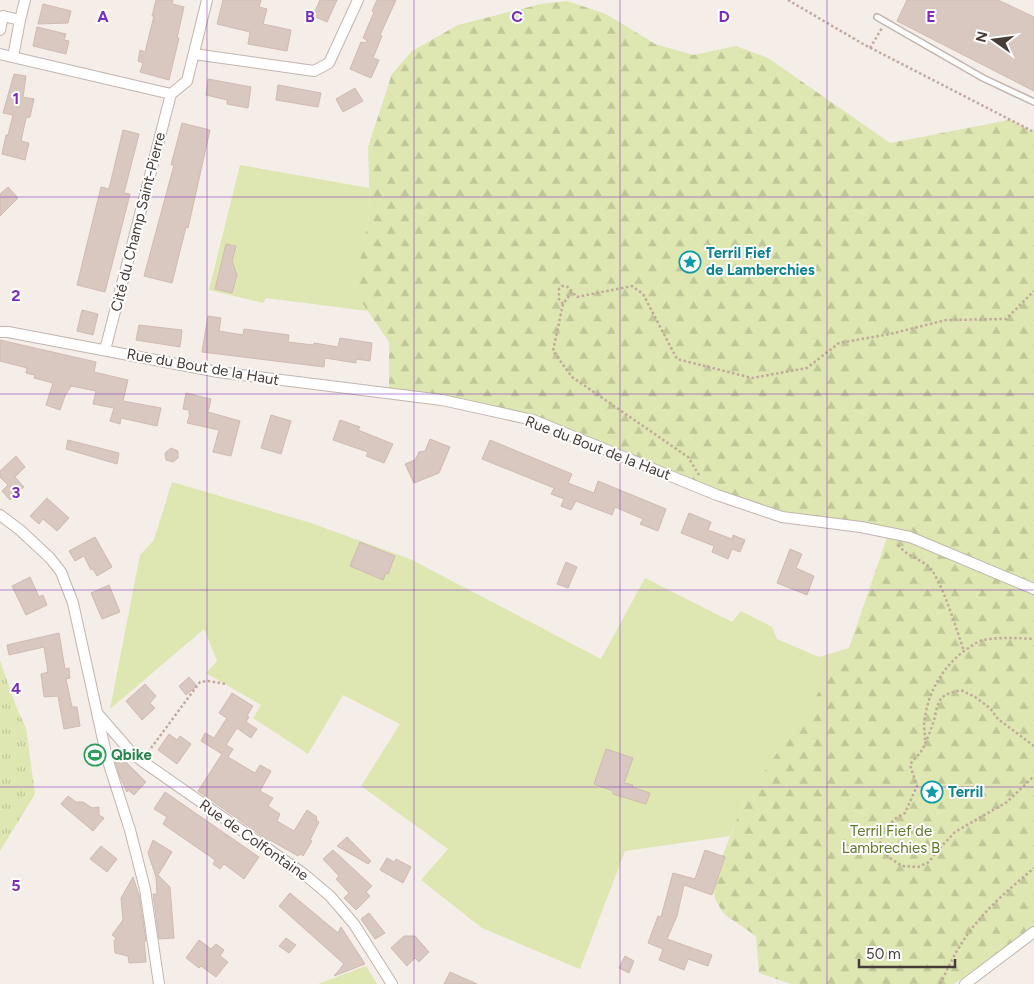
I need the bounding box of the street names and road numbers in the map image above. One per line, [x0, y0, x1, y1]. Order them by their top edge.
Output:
street label: Cité du Champ Saint-Pierre [107, 130, 169, 314]
street label: Rue du Bout de la Haut [125, 345, 281, 389]
street label: Rue du Bout de la Haut [523, 412, 674, 484]
street label: Rue de Colfontaine [196, 796, 312, 884]

